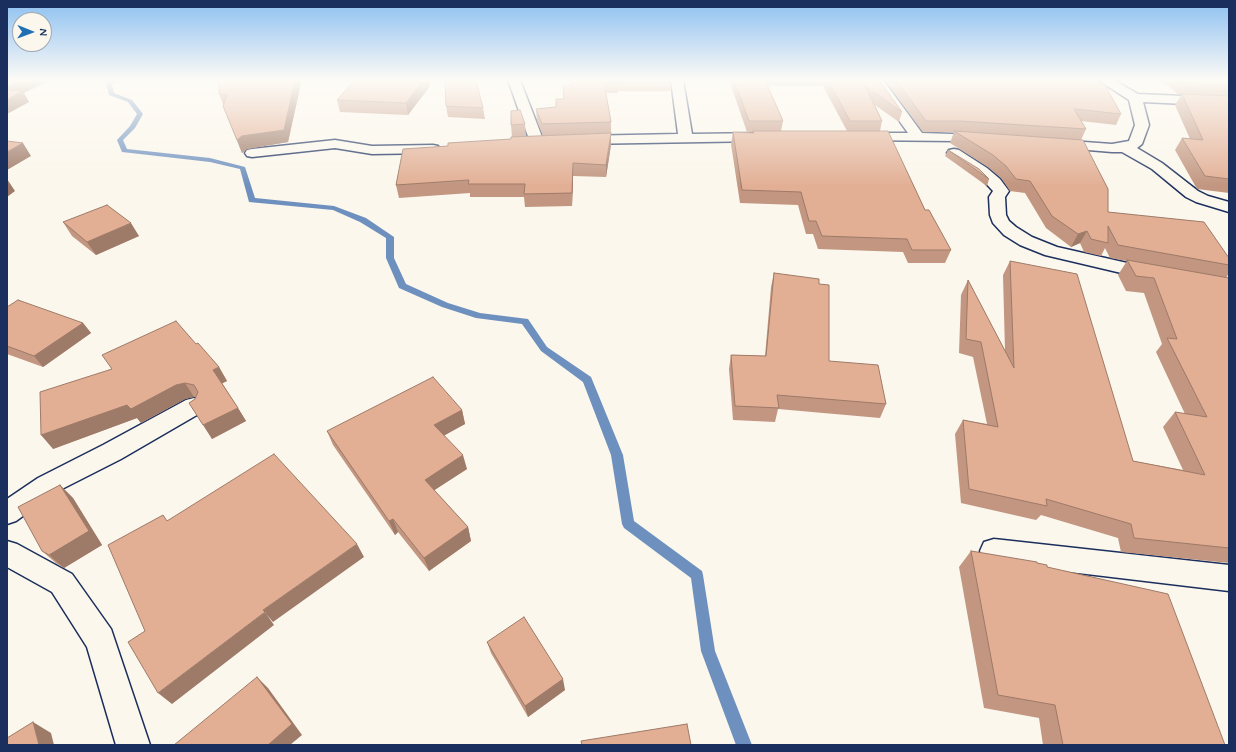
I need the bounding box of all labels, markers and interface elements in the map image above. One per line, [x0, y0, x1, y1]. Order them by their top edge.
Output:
north arrow [12, 12, 52, 52]
text: N [36, 28, 50, 36]

